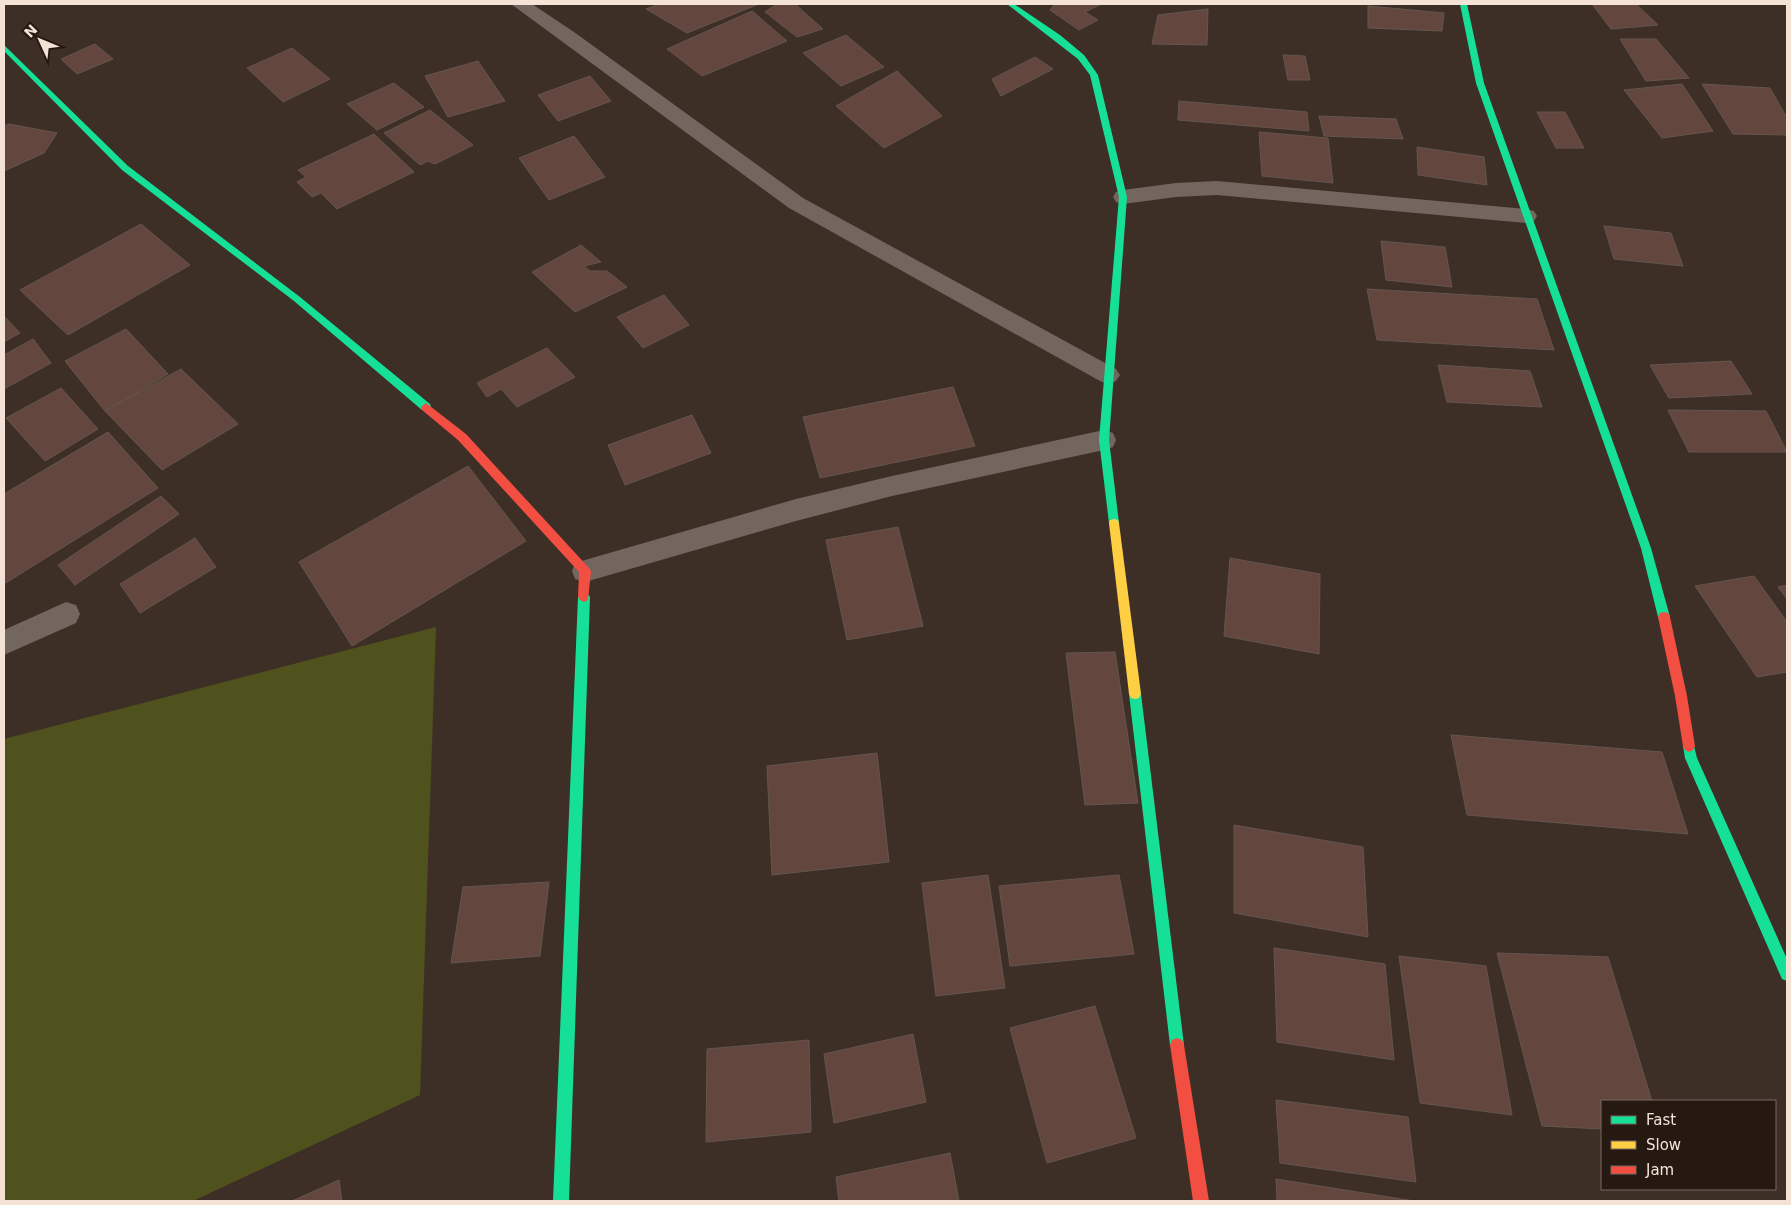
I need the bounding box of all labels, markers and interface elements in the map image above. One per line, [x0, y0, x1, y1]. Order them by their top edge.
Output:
north arrow [15, 15, 65, 65]
text: N [21, 21, 40, 41]
legend [1601, 1100, 1776, 1190]
text: Fast [1646, 1111, 1676, 1129]
text: Slow [1646, 1136, 1681, 1154]
text: Jam [1645, 1161, 1674, 1179]

